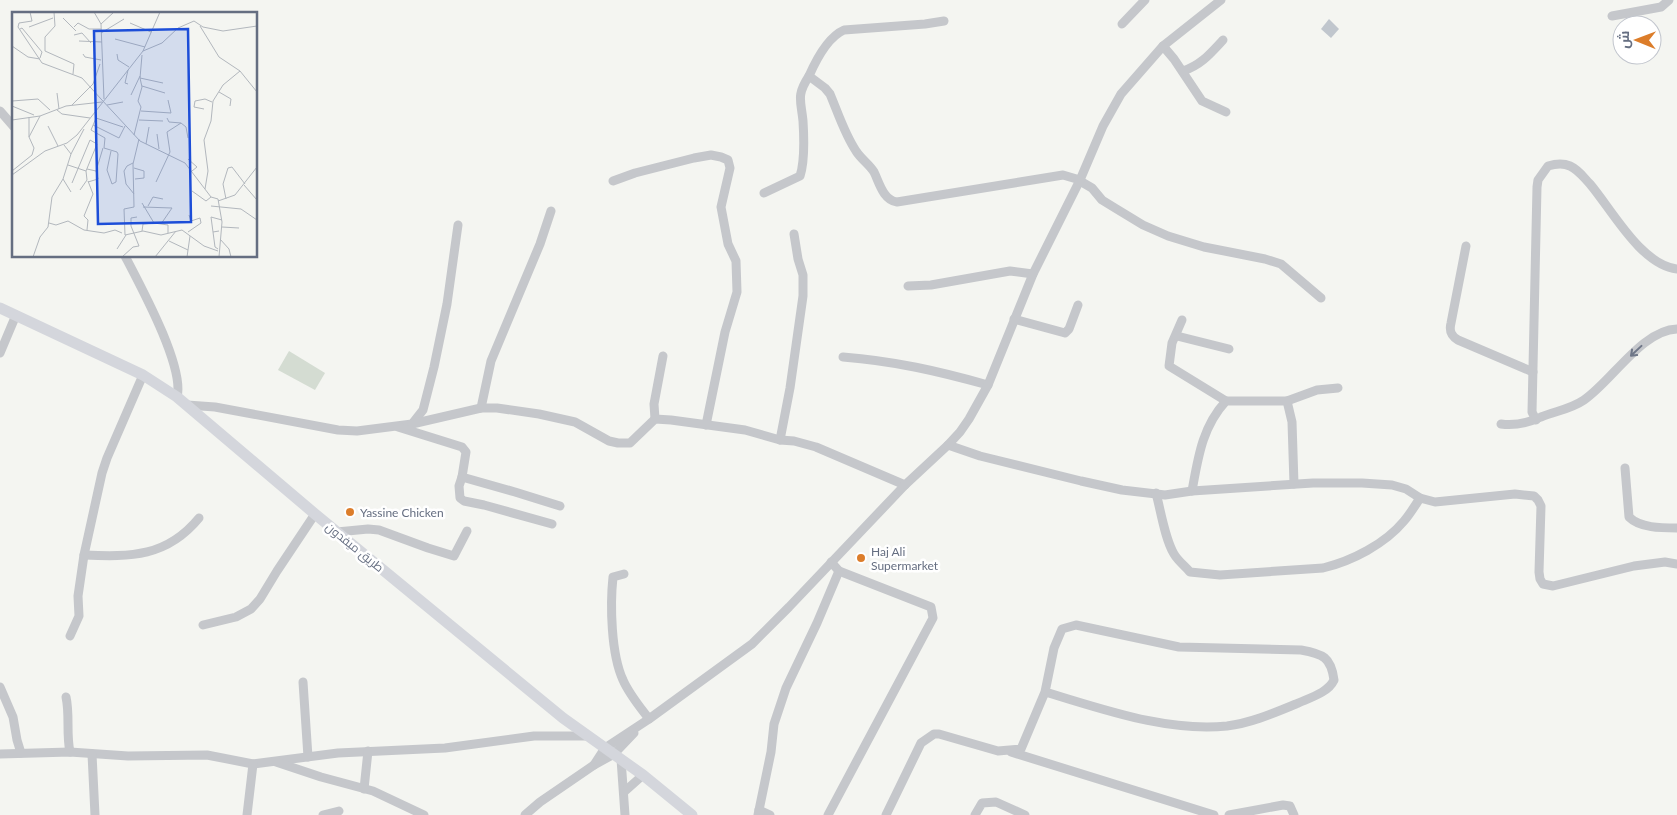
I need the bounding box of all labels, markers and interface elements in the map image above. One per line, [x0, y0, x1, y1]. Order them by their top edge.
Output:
inset map [12, 12, 258, 258]
north arrow [1612, 15, 1662, 65]
text: ش [1615, 31, 1633, 49]
one-way arrow [1629, 345, 1642, 357]
place label: Yassine Chicken [360, 505, 444, 520]
marker: Yassine Chicken [344, 506, 356, 518]
street label: طريق ميفدون [323, 519, 387, 575]
place label: Haj Ali Supermarket [871, 544, 939, 573]
marker: Haj Ali Supermarket [855, 552, 867, 564]

